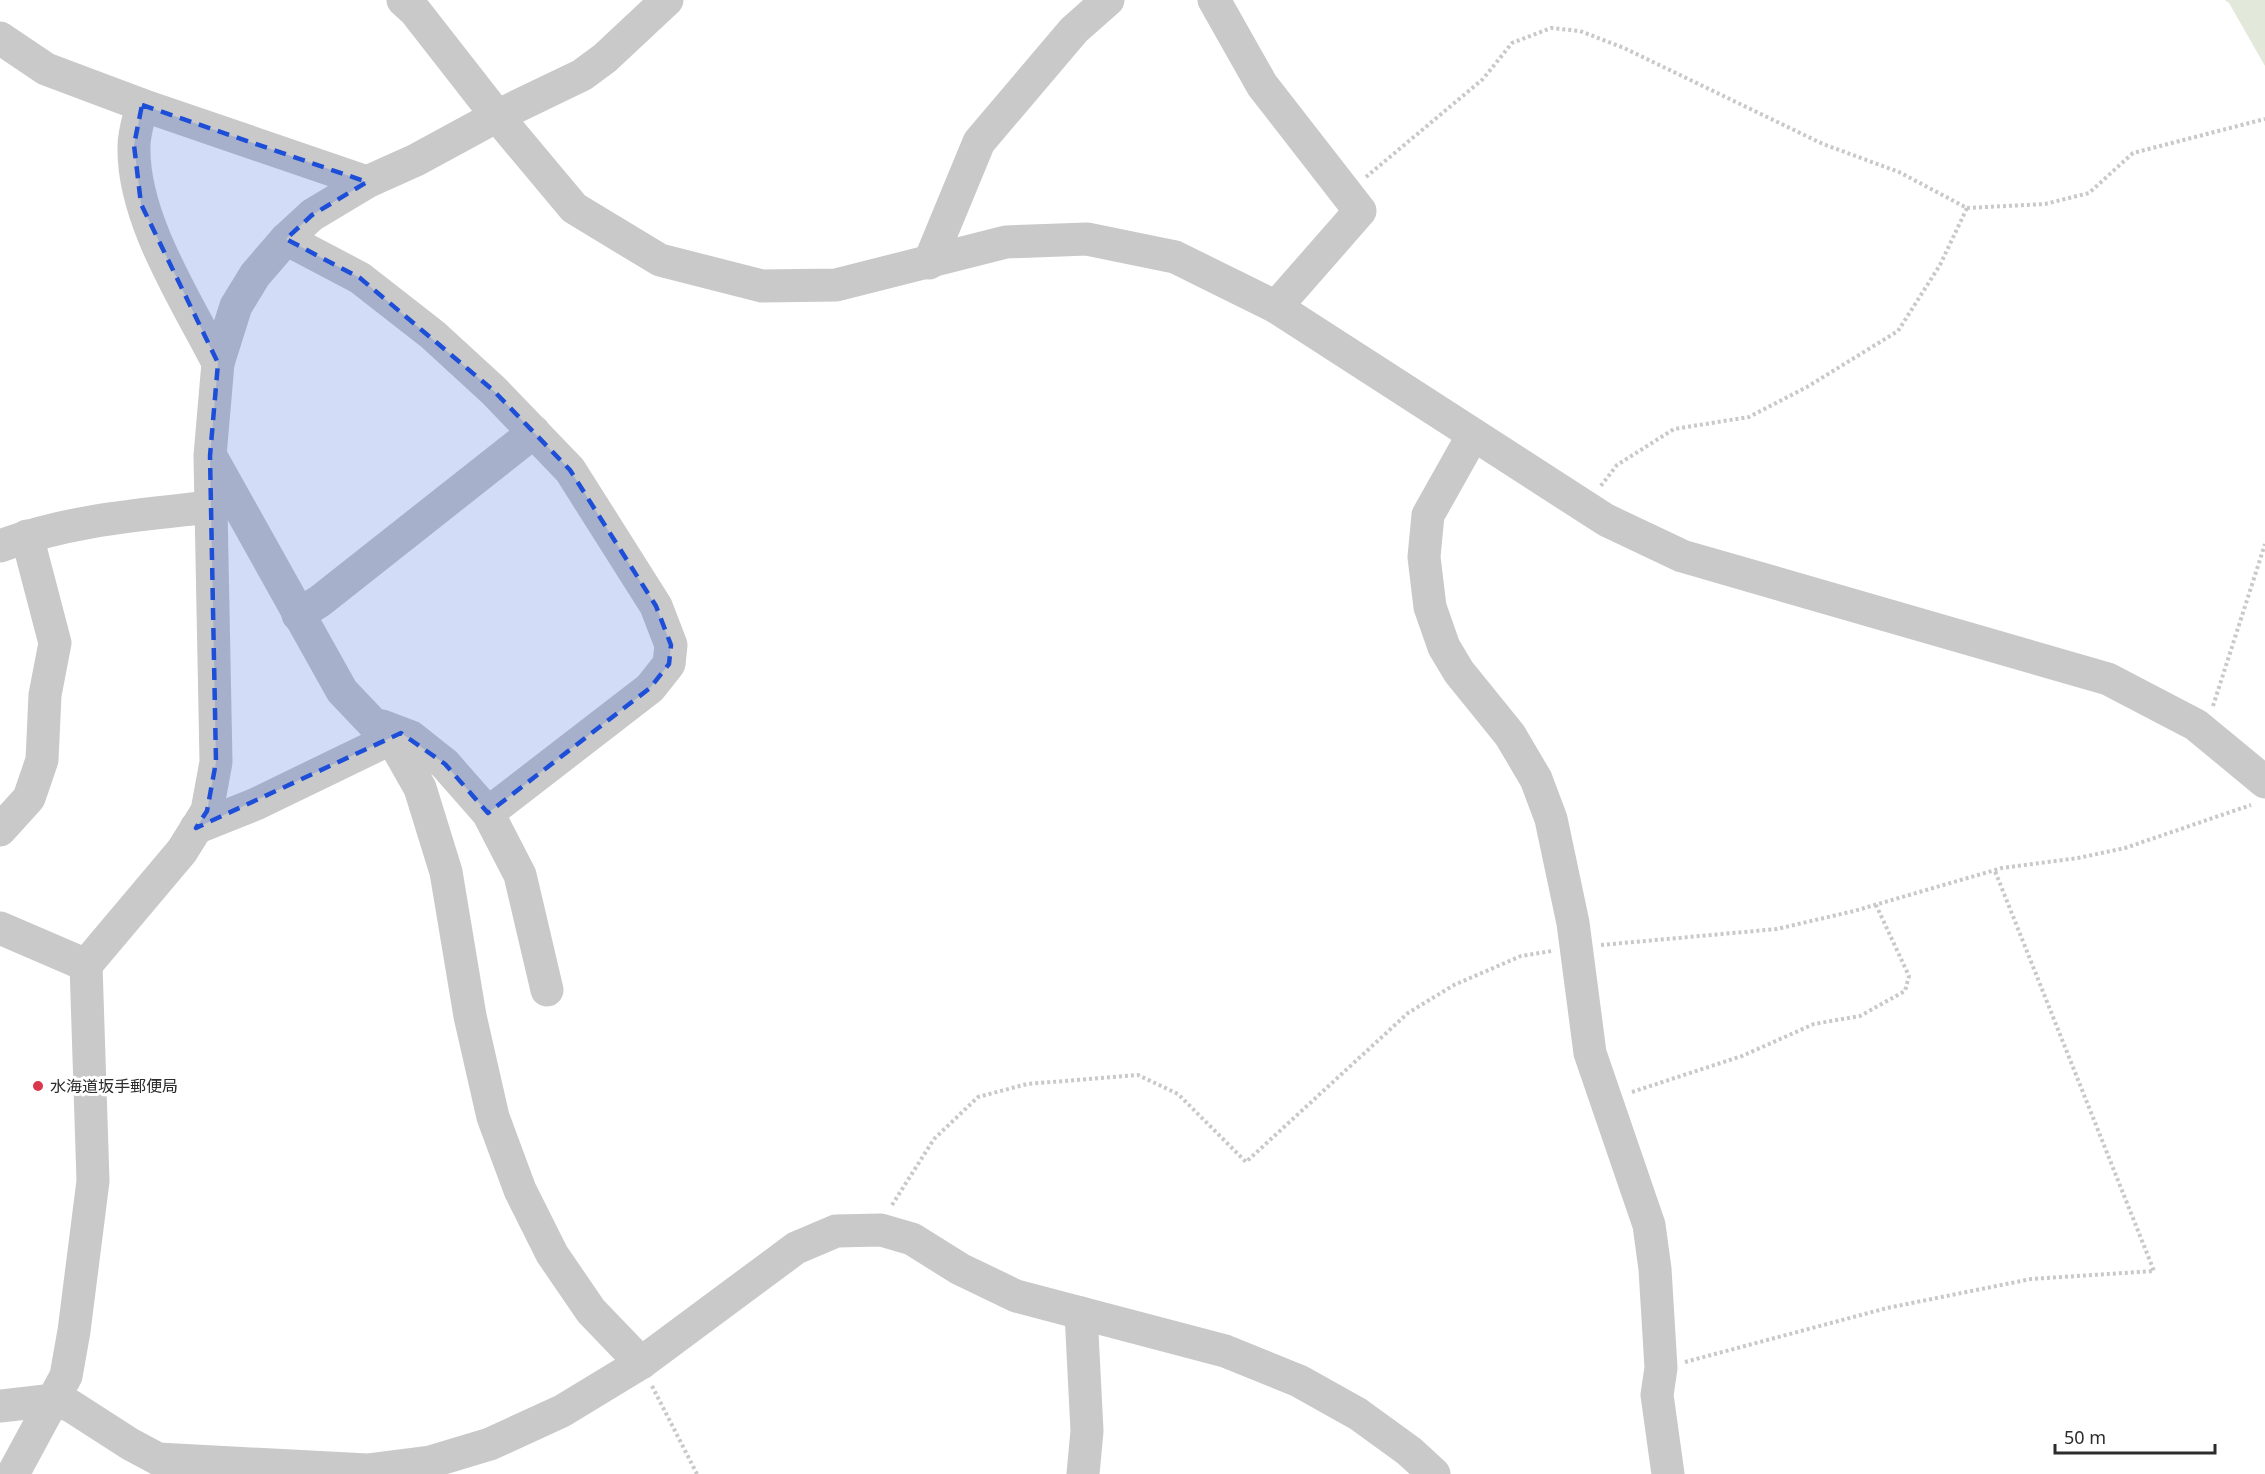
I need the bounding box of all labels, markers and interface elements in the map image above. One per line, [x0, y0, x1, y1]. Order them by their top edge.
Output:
place label: 水海道坂手郵便局 [50, 1075, 178, 1097]
marker: 水海道坂手郵便局 [31, 1079, 45, 1093]
scale bar [2055, 1417, 2216, 1455]
text: 50 m [2064, 1425, 2106, 1449]

